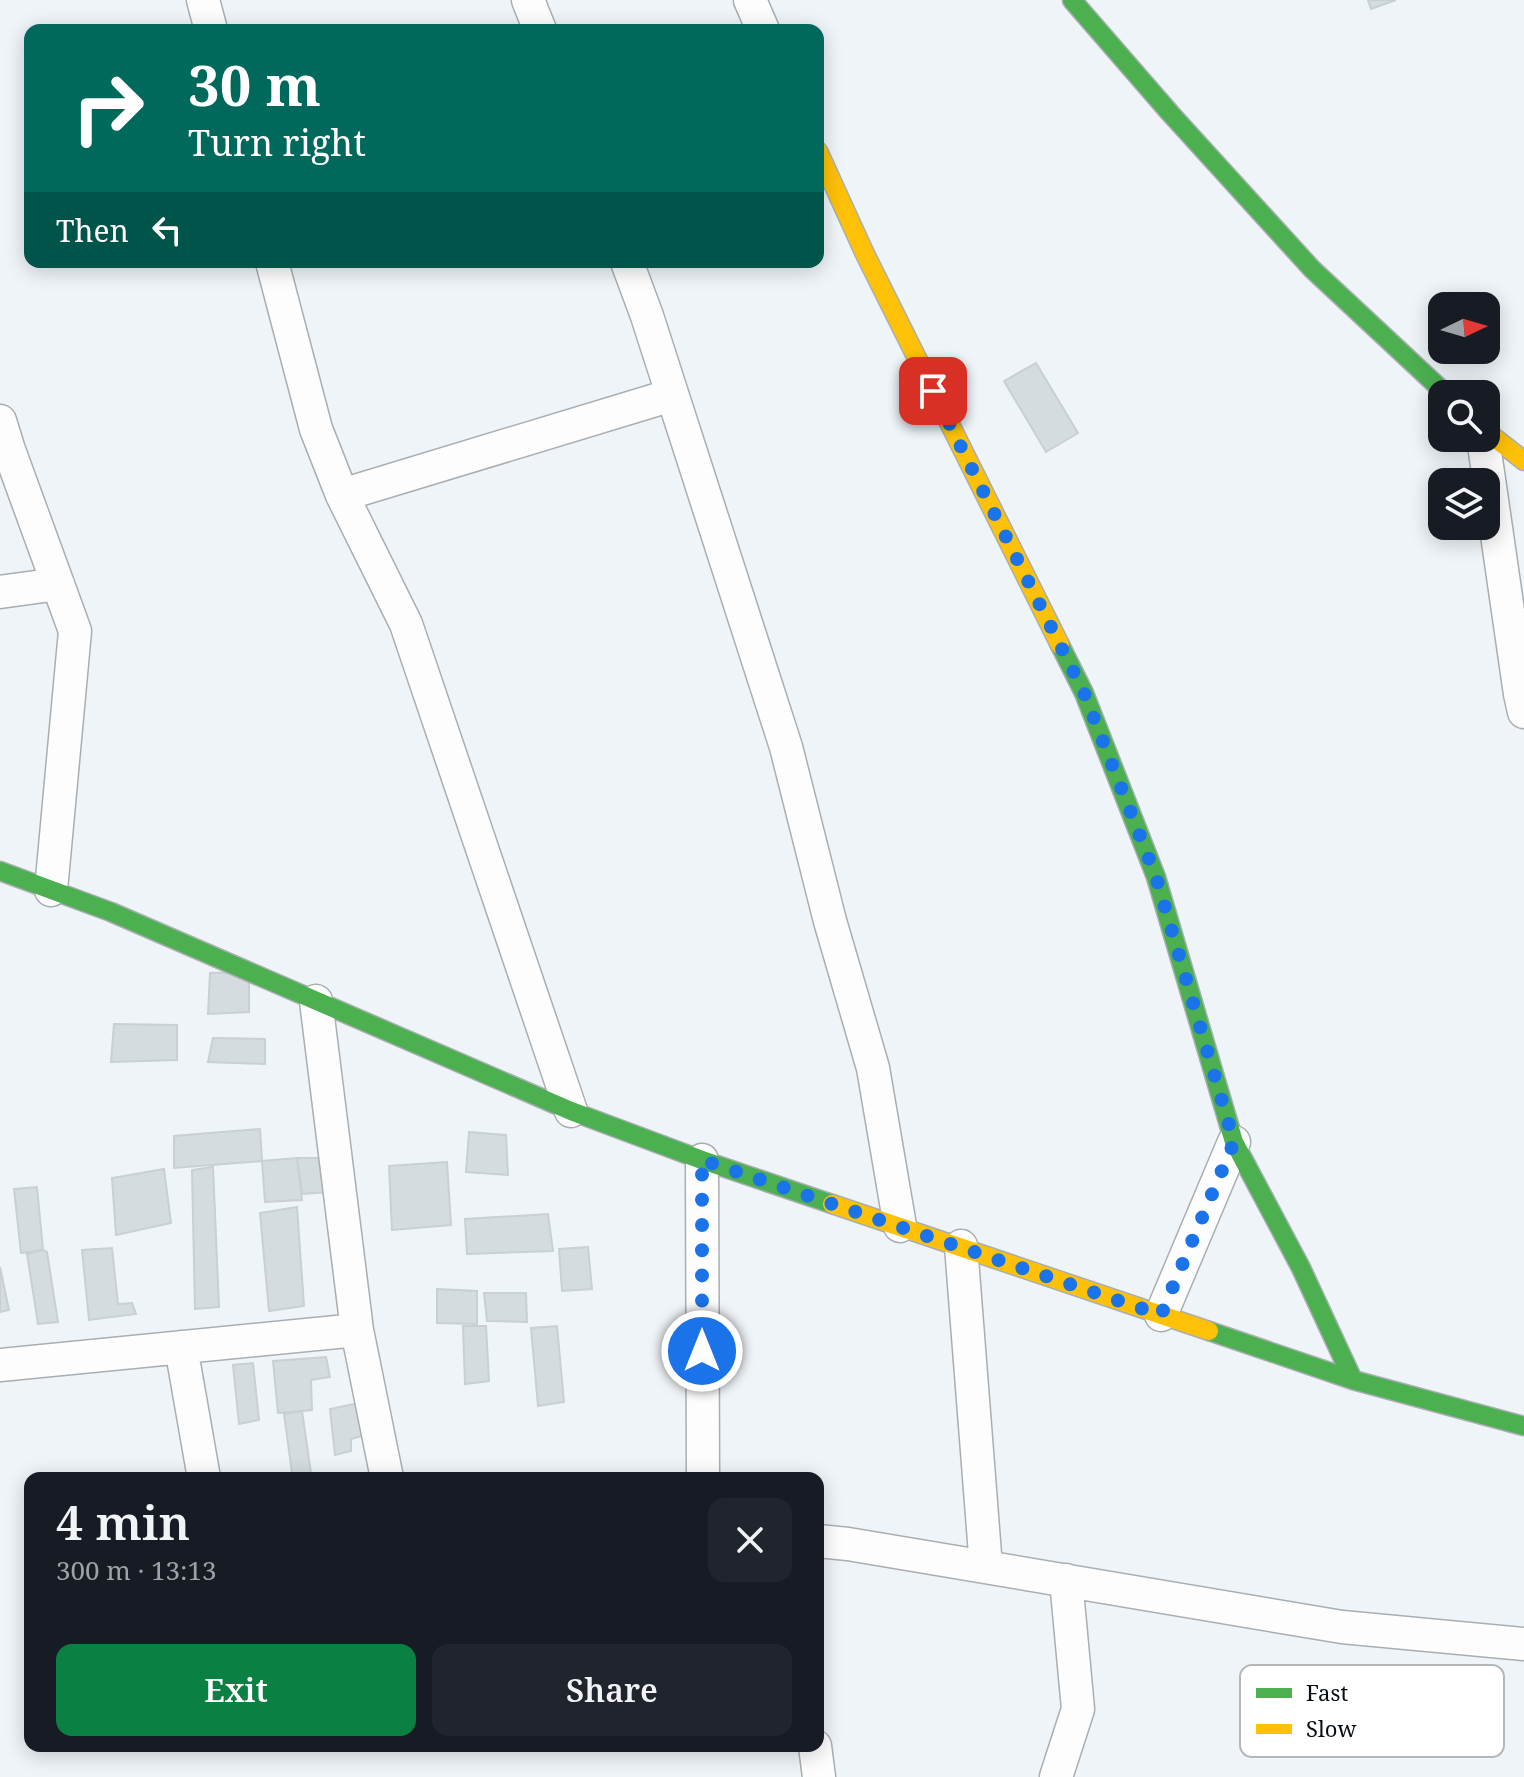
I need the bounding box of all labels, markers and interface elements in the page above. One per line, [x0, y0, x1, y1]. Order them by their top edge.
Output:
text: 30 m [188, 46, 321, 122]
icon: right [56, 56, 160, 160]
text: Turn right [188, 118, 366, 167]
icon: left [145, 208, 189, 252]
text: Then [56, 210, 129, 251]
north arrow [1428, 292, 1500, 364]
map controls [1428, 292, 1500, 540]
pin [899, 357, 967, 425]
icon: arrive [911, 369, 955, 413]
button: search [1428, 380, 1500, 452]
button: layers [1428, 468, 1500, 540]
position arrow [660, 1309, 744, 1393]
text: 4 min [56, 1489, 190, 1554]
button: close [708, 1498, 792, 1582]
text: 300 m · 13:13 [56, 1552, 217, 1588]
button: Exit [56, 1644, 416, 1736]
button: Share [432, 1644, 792, 1736]
legend [1240, 1665, 1504, 1757]
text: Fast [1306, 1677, 1348, 1707]
text: Slow [1306, 1713, 1356, 1743]

